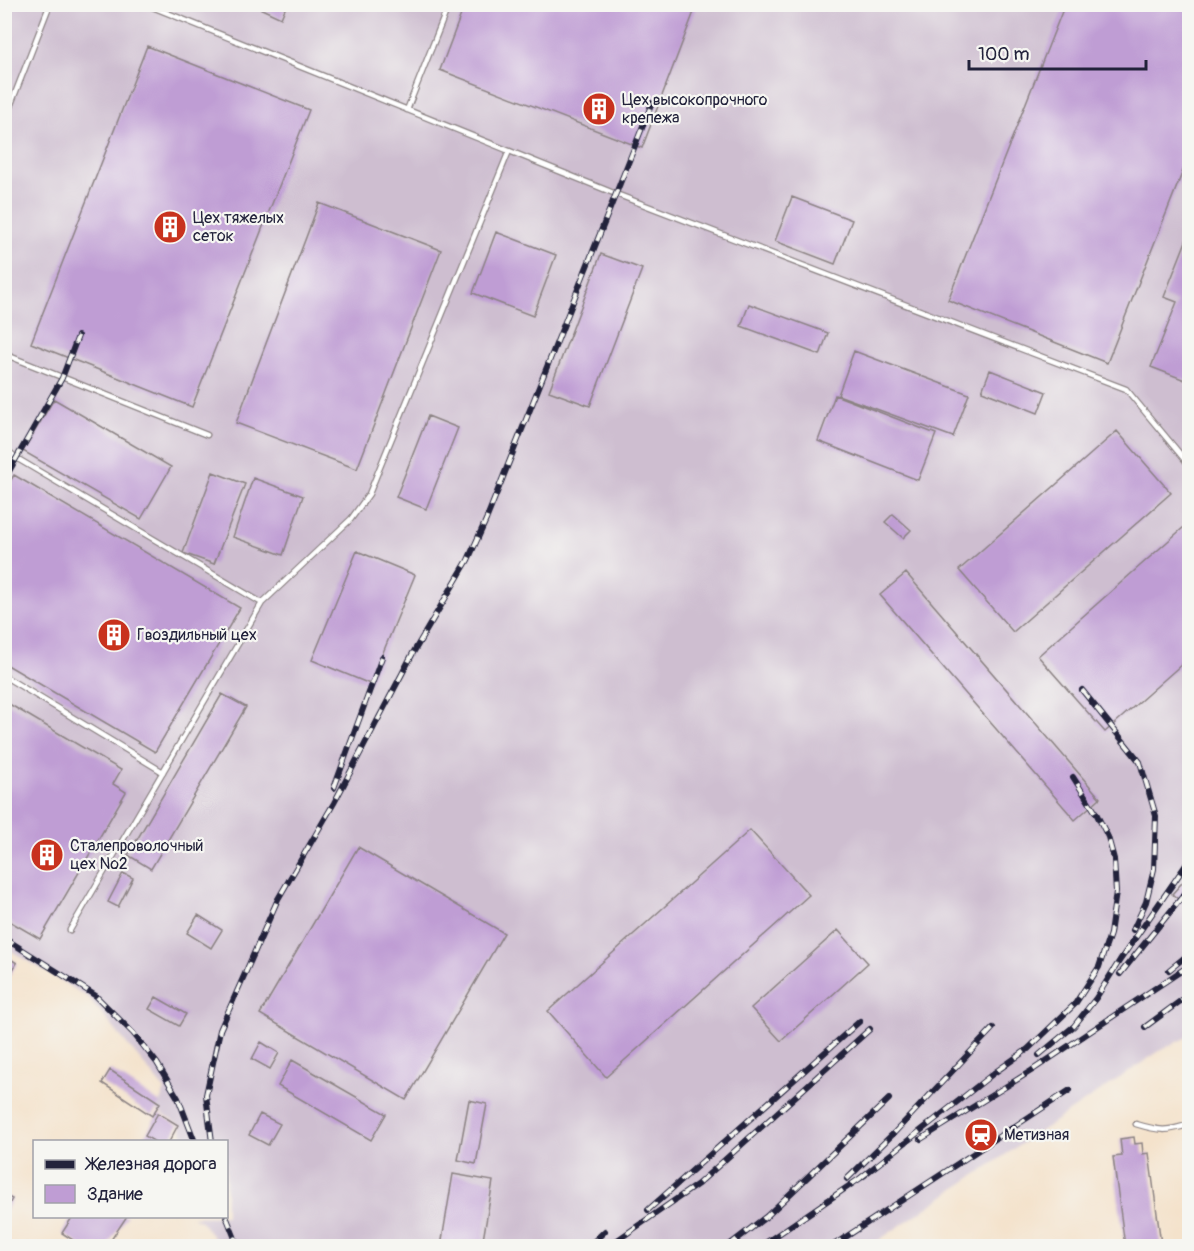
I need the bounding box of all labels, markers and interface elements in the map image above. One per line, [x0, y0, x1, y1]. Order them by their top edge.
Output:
scale bar [969, 33, 1146, 71]
text: 100 m [978, 43, 1030, 66]
place label: Цех высокопрочного крепежа [622, 90, 768, 128]
building icon: Цех высокопрочного крепежа [581, 91, 617, 127]
place label: Цех тяжелых сеток [193, 208, 284, 246]
building icon: Цех тяжелых сеток [152, 209, 188, 245]
building icon: Гвоздильный цех [96, 617, 132, 653]
place label: Гвоздильный цех [137, 625, 257, 645]
place label: Сталепроволочный цех №2 [70, 836, 203, 874]
building icon: Сталепроволочный цех №2 [29, 837, 65, 873]
station icon: Метизная [963, 1117, 999, 1153]
place label: Метизная [1004, 1125, 1069, 1145]
legend [33, 1140, 228, 1218]
text: Железная дорога [84, 1153, 217, 1176]
text: Здание [87, 1183, 143, 1206]

